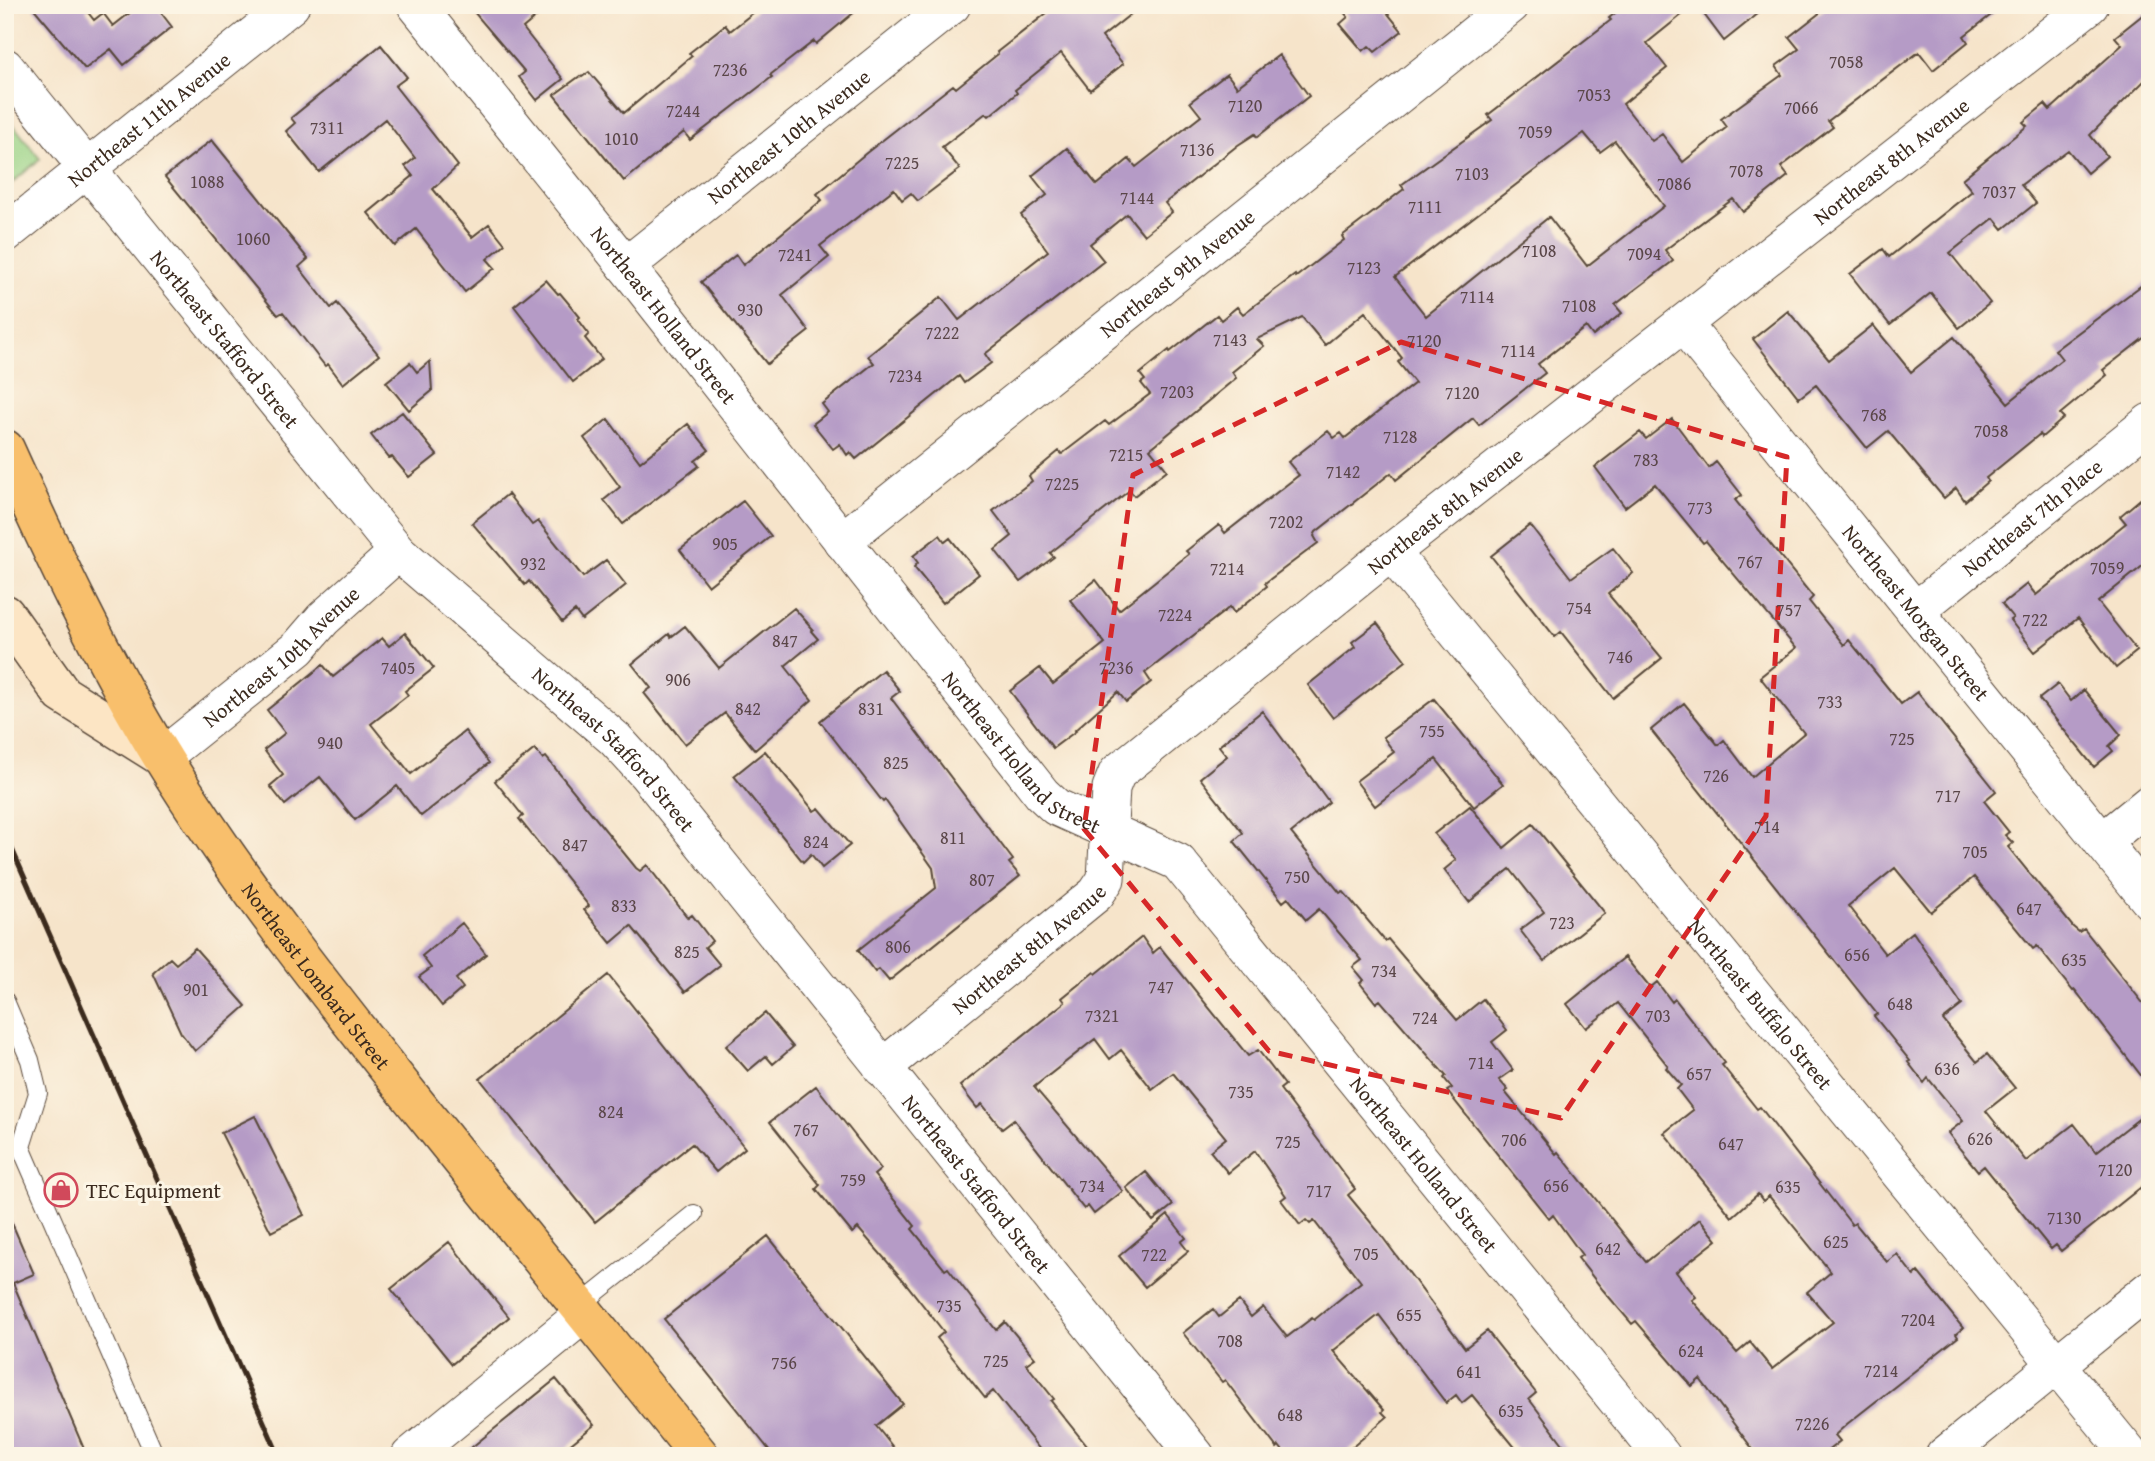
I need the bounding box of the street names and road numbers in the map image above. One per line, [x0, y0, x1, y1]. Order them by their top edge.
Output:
street label: Northeast 11th Avenue [60, 44, 237, 194]
street label: Northeast 10th Avenue [700, 61, 877, 211]
street label: Northeast 8th Avenue [1806, 90, 1976, 232]
street label: Northeast 9th Avenue [1093, 201, 1261, 345]
street label: Northeast Holland Street [584, 219, 745, 411]
street label: Northeast Stafford Street [143, 243, 308, 435]
street label: Northeast 8th Avenue [1360, 439, 1529, 581]
street label: Northeast 7th Place [1955, 451, 2109, 583]
street label: Northeast Morgan Street [1835, 517, 1998, 708]
street label: Northeast 10th Avenue [196, 578, 366, 734]
street label: Northeast Stafford Street [526, 659, 703, 839]
street label: Northeast Holland Street [935, 664, 1106, 841]
street label: Northeast Lombard Street [235, 876, 399, 1077]
street label: Northeast 8th Avenue [945, 878, 1114, 1021]
street label: Northeast Buffalo Street [1681, 911, 1841, 1097]
street label: Northeast Holland Street [1343, 1069, 1506, 1260]
street label: Northeast Stafford Street [895, 1088, 1059, 1280]

